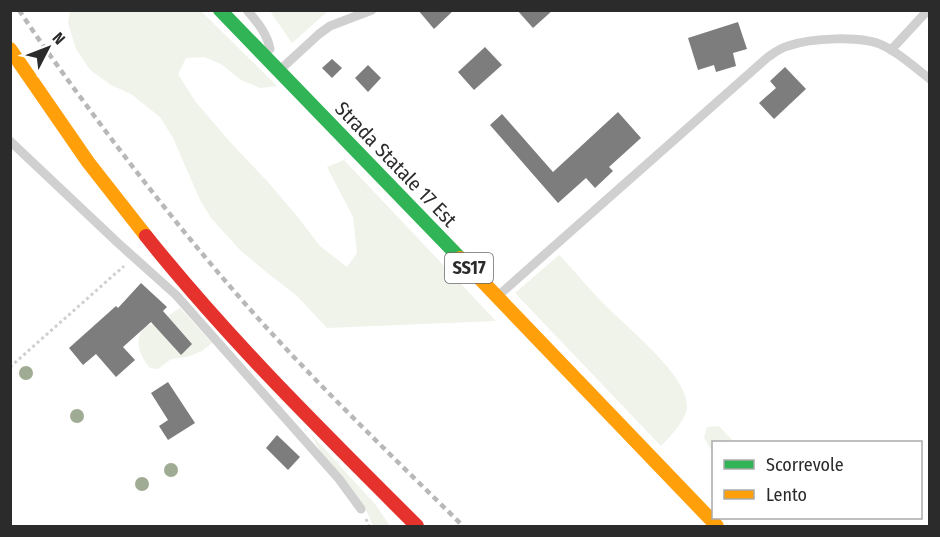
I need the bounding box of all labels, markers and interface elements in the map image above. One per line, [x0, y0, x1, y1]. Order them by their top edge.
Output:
north arrow [18, 18, 78, 78]
text: N [49, 28, 69, 48]
street label: Strada Statale 17 Est [330, 96, 462, 232]
road number: SS17 [445, 253, 493, 283]
legend [712, 441, 922, 519]
text: Scorrevole [766, 454, 844, 476]
text: Lento [766, 484, 807, 506]

